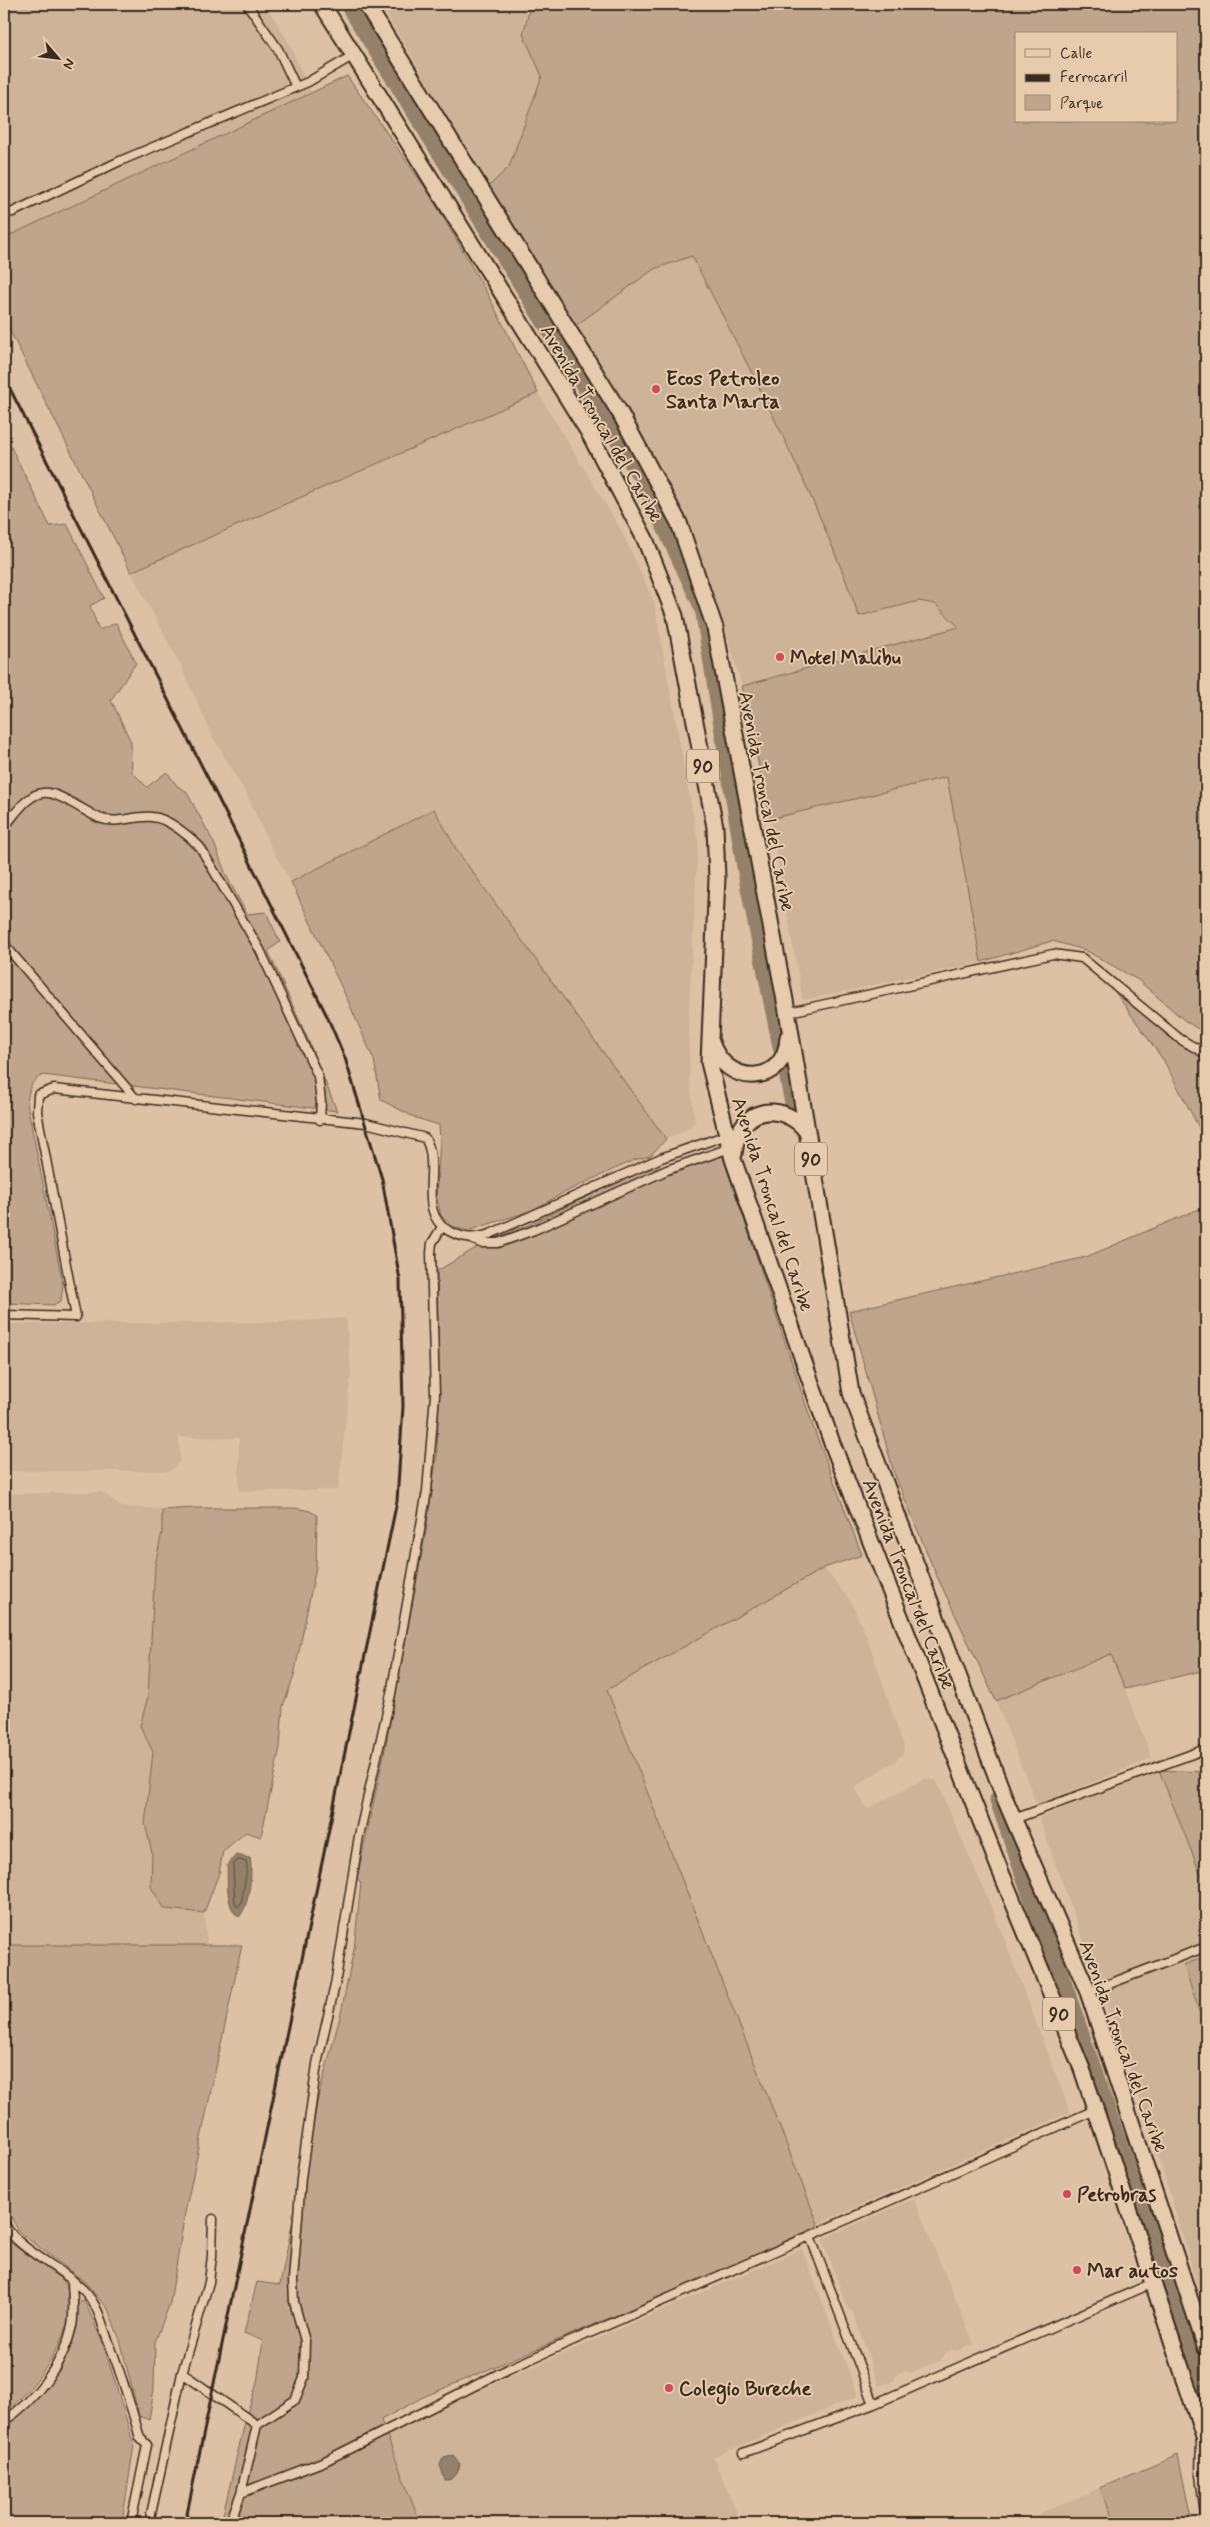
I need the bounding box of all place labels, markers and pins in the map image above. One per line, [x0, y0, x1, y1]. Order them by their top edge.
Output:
place label: Ecos Petroleo Santa Marta [666, 366, 780, 416]
marker: Ecos Petroleo Santa Marta [650, 383, 662, 395]
place label: Motel Malibu [790, 645, 901, 672]
marker: Motel Malibu [774, 651, 786, 663]
place label: Petrobras [1077, 2182, 1156, 2209]
marker: Petrobras [1061, 2188, 1073, 2200]
place label: Mar autos [1087, 2258, 1178, 2285]
marker: Mar autos [1071, 2264, 1083, 2276]
place label: Colegio Bureche [679, 2376, 811, 2405]
marker: Colegio Bureche [663, 2382, 675, 2394]

